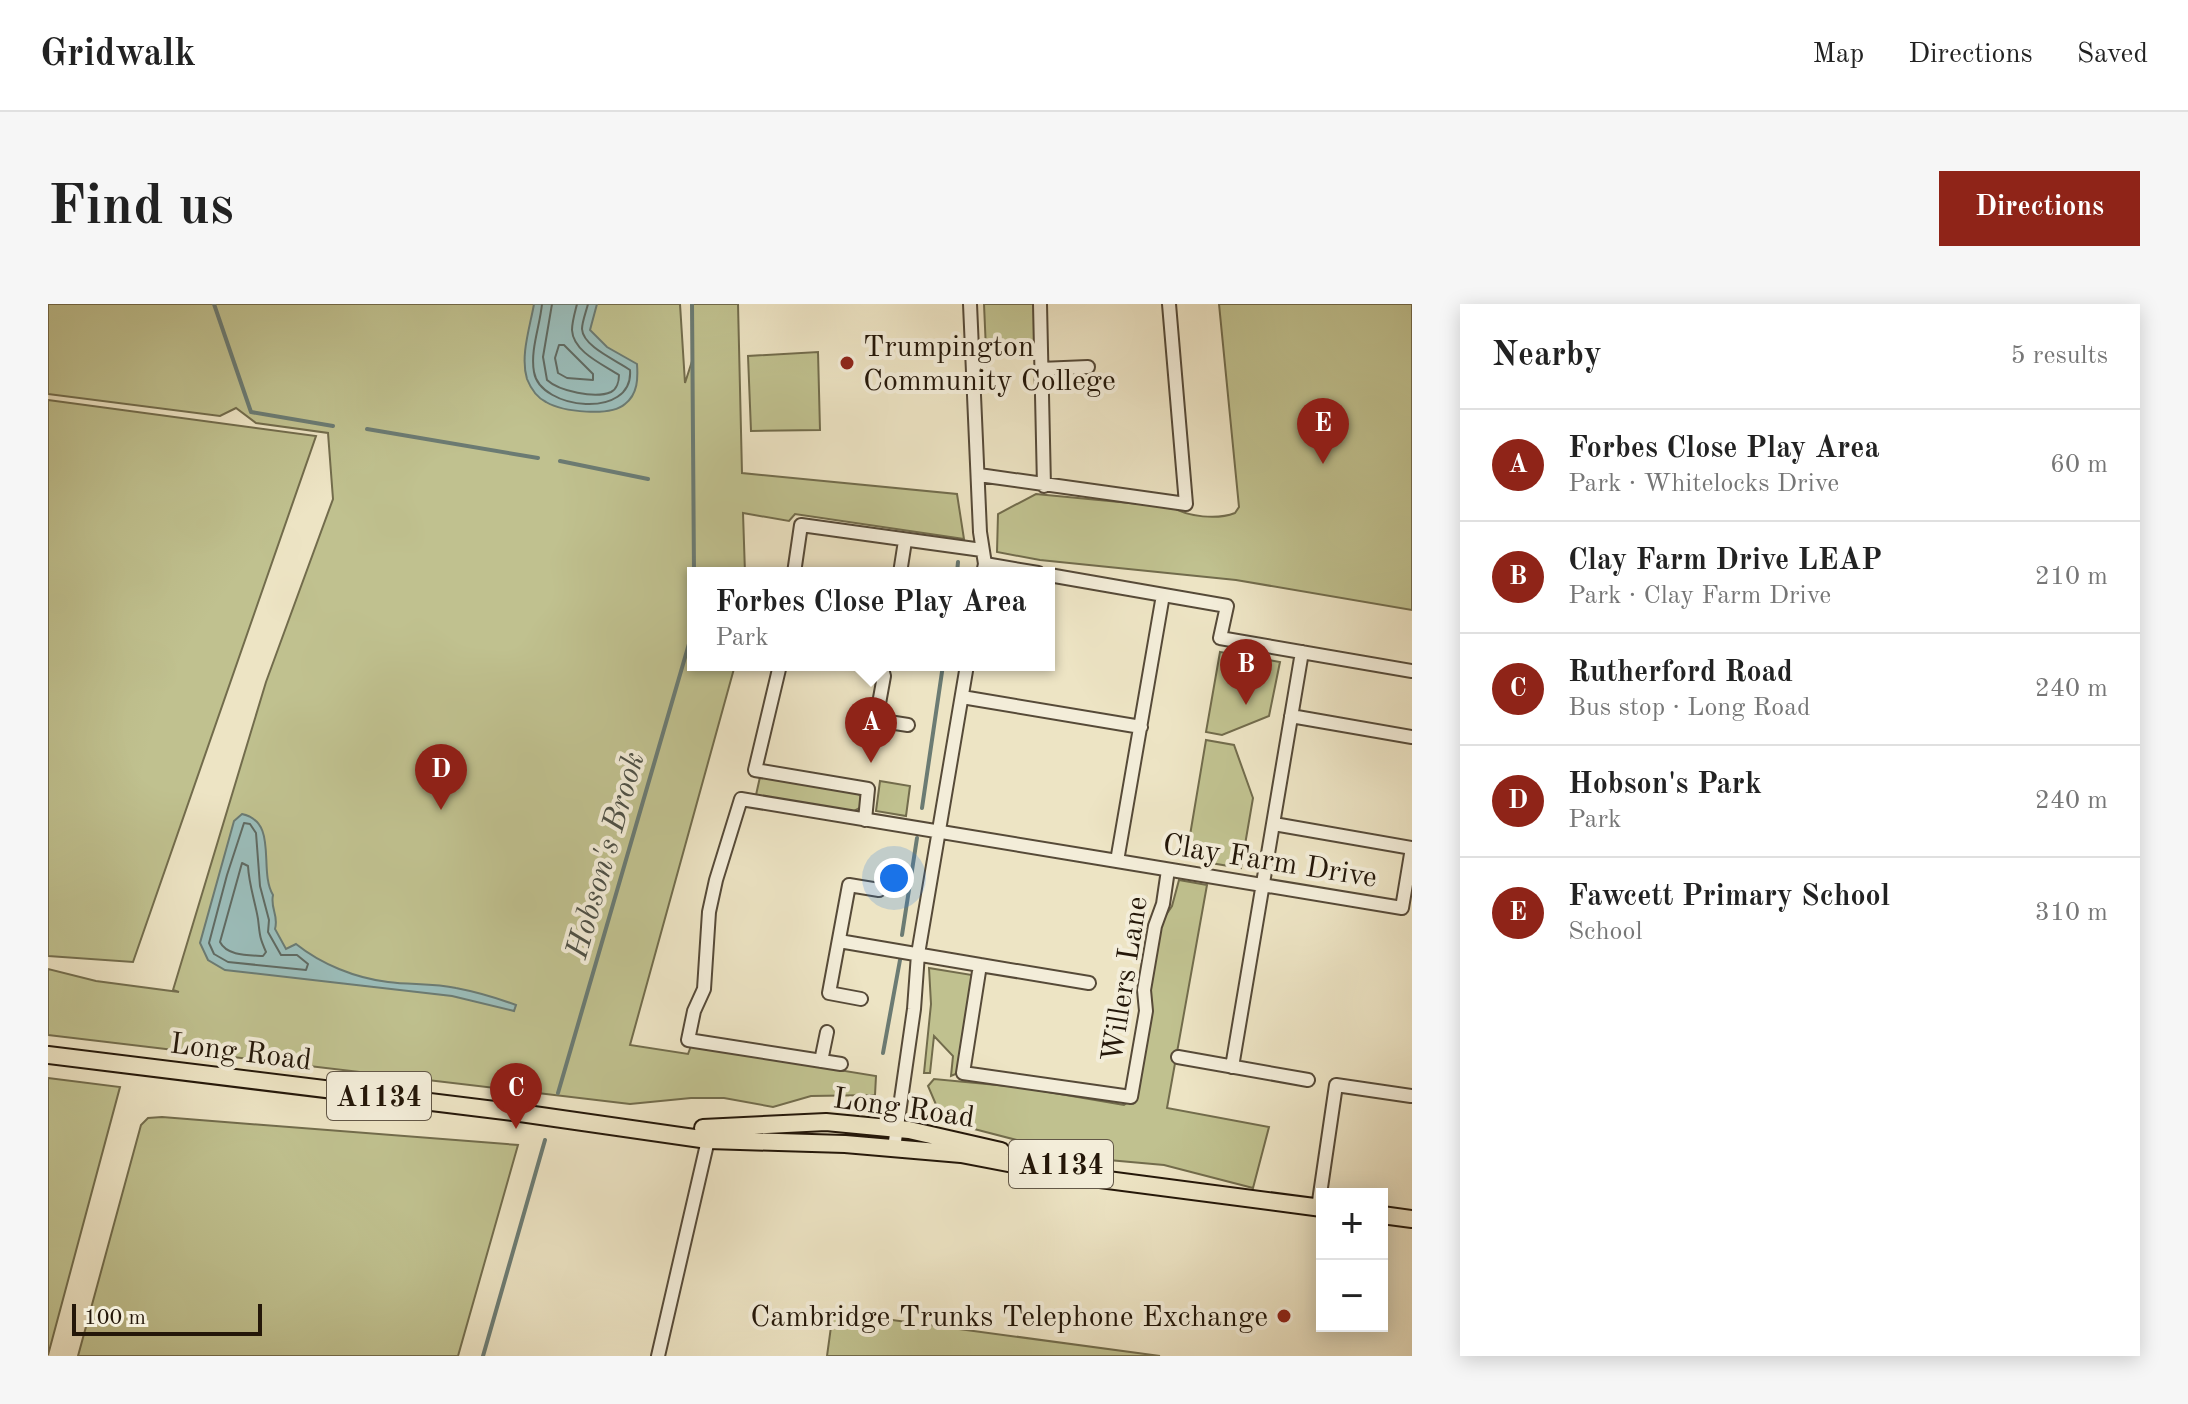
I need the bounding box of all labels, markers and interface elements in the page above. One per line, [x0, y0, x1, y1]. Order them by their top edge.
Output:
text: Gridwalk [40, 36, 196, 74]
text: Map [1812, 41, 1864, 69]
text: Directions [1908, 41, 2033, 69]
text: Saved [2077, 41, 2148, 69]
button: Directions [1939, 171, 2140, 246]
text: Find us [48, 180, 234, 236]
place label: Trumpington Community College [863, 333, 1116, 397]
text: Nearby [1492, 339, 1602, 373]
text: 5 results [2010, 343, 2108, 369]
marker: Trumpington Community College [838, 354, 856, 372]
pin: E [1297, 398, 1349, 464]
text: Forbes Close Play Area [1568, 434, 1880, 464]
text: A [1508, 452, 1528, 478]
text: 60 m [2050, 452, 2108, 478]
text: Park · Whitelocks Drive [1568, 471, 1839, 497]
text: Clay Farm Drive LEAP [1568, 546, 1882, 576]
text: B [1509, 564, 1527, 590]
text: 210 m [2035, 564, 2108, 590]
popup [687, 567, 1055, 671]
text: Park · Clay Farm Drive [1568, 583, 1831, 609]
text: Forbes Close Play Area [715, 588, 1027, 618]
text: Park [715, 625, 769, 651]
pin: B [1220, 639, 1272, 705]
text: Rutherford Road [1568, 658, 1793, 688]
text: C [1509, 676, 1527, 702]
text: 240 m [2035, 676, 2108, 702]
text: Bus stop · Long Road [1568, 695, 1811, 721]
pin: A [845, 697, 897, 763]
pin: D [415, 744, 467, 810]
water label: Hobson's Brook [562, 749, 652, 964]
text: Hobson's Park [1568, 770, 1762, 800]
text: D [1508, 788, 1528, 814]
text: 240 m [2035, 788, 2108, 814]
text: Park [1568, 807, 1622, 833]
street label: Clay Farm Drive [1160, 830, 1379, 894]
your location [874, 858, 914, 898]
text: Fawcett Primary School [1568, 882, 1890, 912]
street label: Willers Lane [1098, 894, 1154, 1064]
text: E [1509, 900, 1527, 926]
text: 310 m [2035, 900, 2108, 926]
text: School [1568, 919, 1642, 945]
street label: Long Road [168, 1029, 313, 1077]
pin: C [490, 1063, 542, 1129]
road number: A1134 [327, 1072, 431, 1120]
street label: Long Road [831, 1084, 976, 1134]
road number: A1134 [1009, 1140, 1113, 1188]
map controls [1316, 1188, 1388, 1332]
button: + [1316, 1188, 1388, 1260]
button: − [1316, 1260, 1388, 1332]
scale bar [72, 1300, 262, 1336]
place label: Cambridge Trunks Telephone Exchange [750, 1303, 1268, 1333]
text: 100 m [84, 1307, 146, 1329]
marker: Cambridge Trunks Telephone Exchange [1275, 1307, 1293, 1325]

